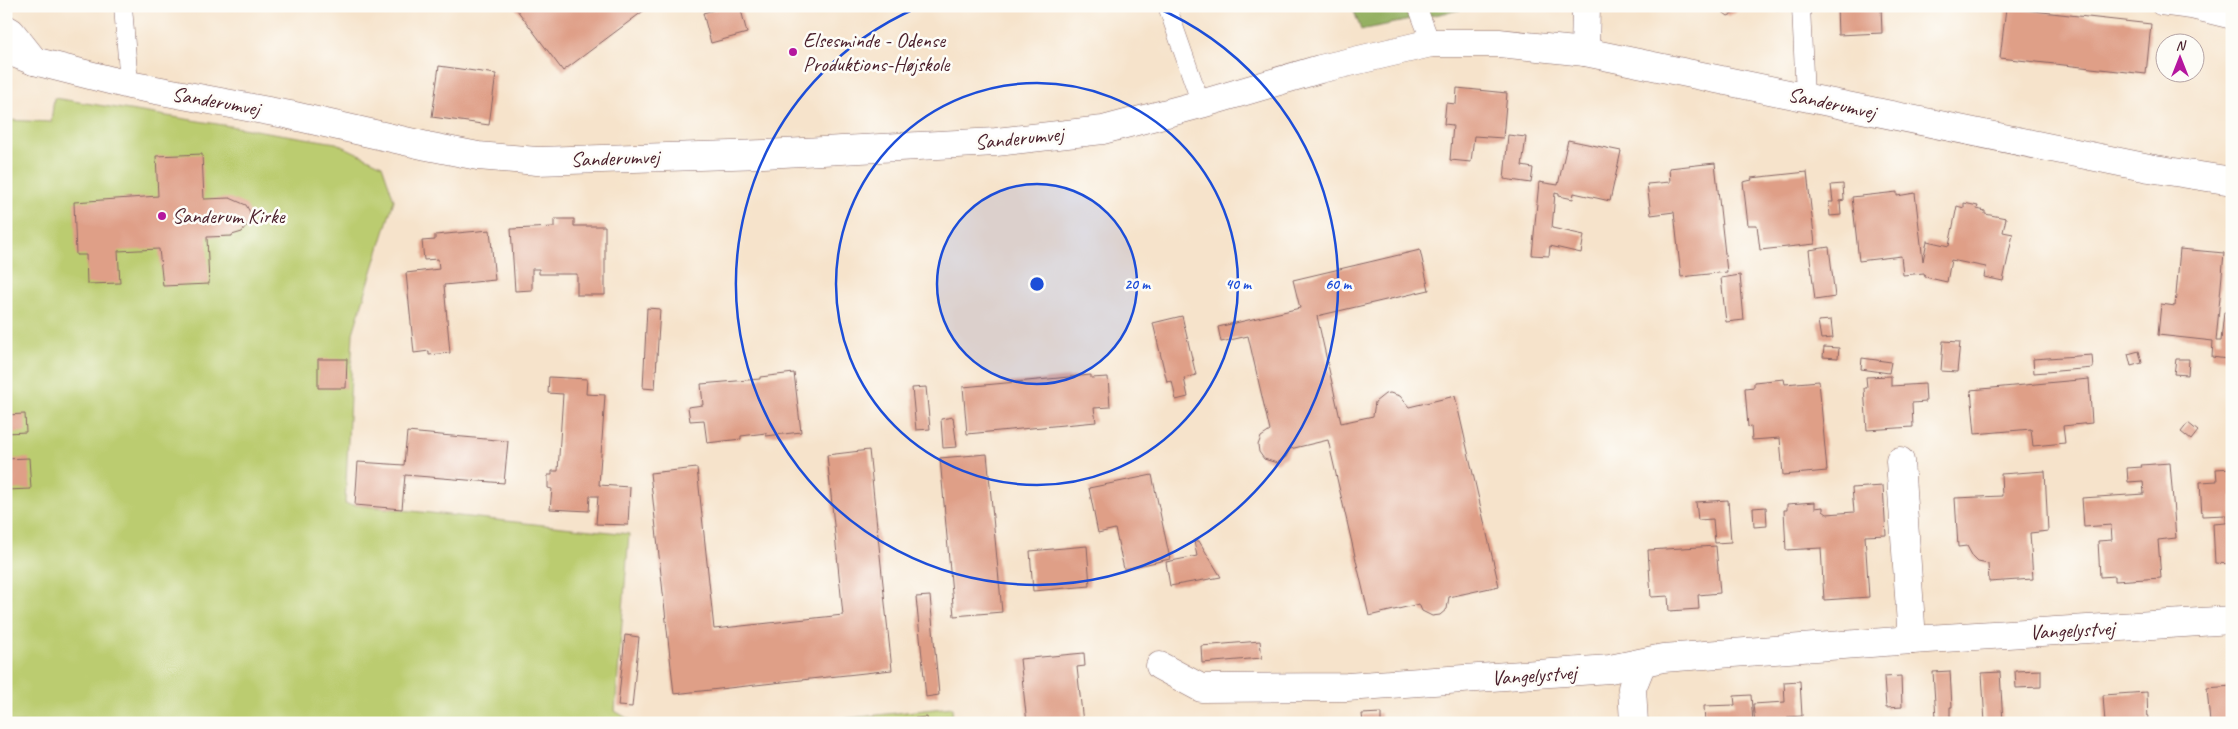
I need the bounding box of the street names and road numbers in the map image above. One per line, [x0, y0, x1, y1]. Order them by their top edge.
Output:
street label: Sanderumvej [170, 80, 265, 122]
street label: Sanderumvej [1786, 81, 1881, 126]
street label: Sanderumvej [973, 120, 1067, 156]
street label: Sanderumvej [570, 143, 663, 173]
street label: Vangelystvej [2029, 615, 2118, 645]
street label: Vangelystvej [1491, 659, 1580, 691]

